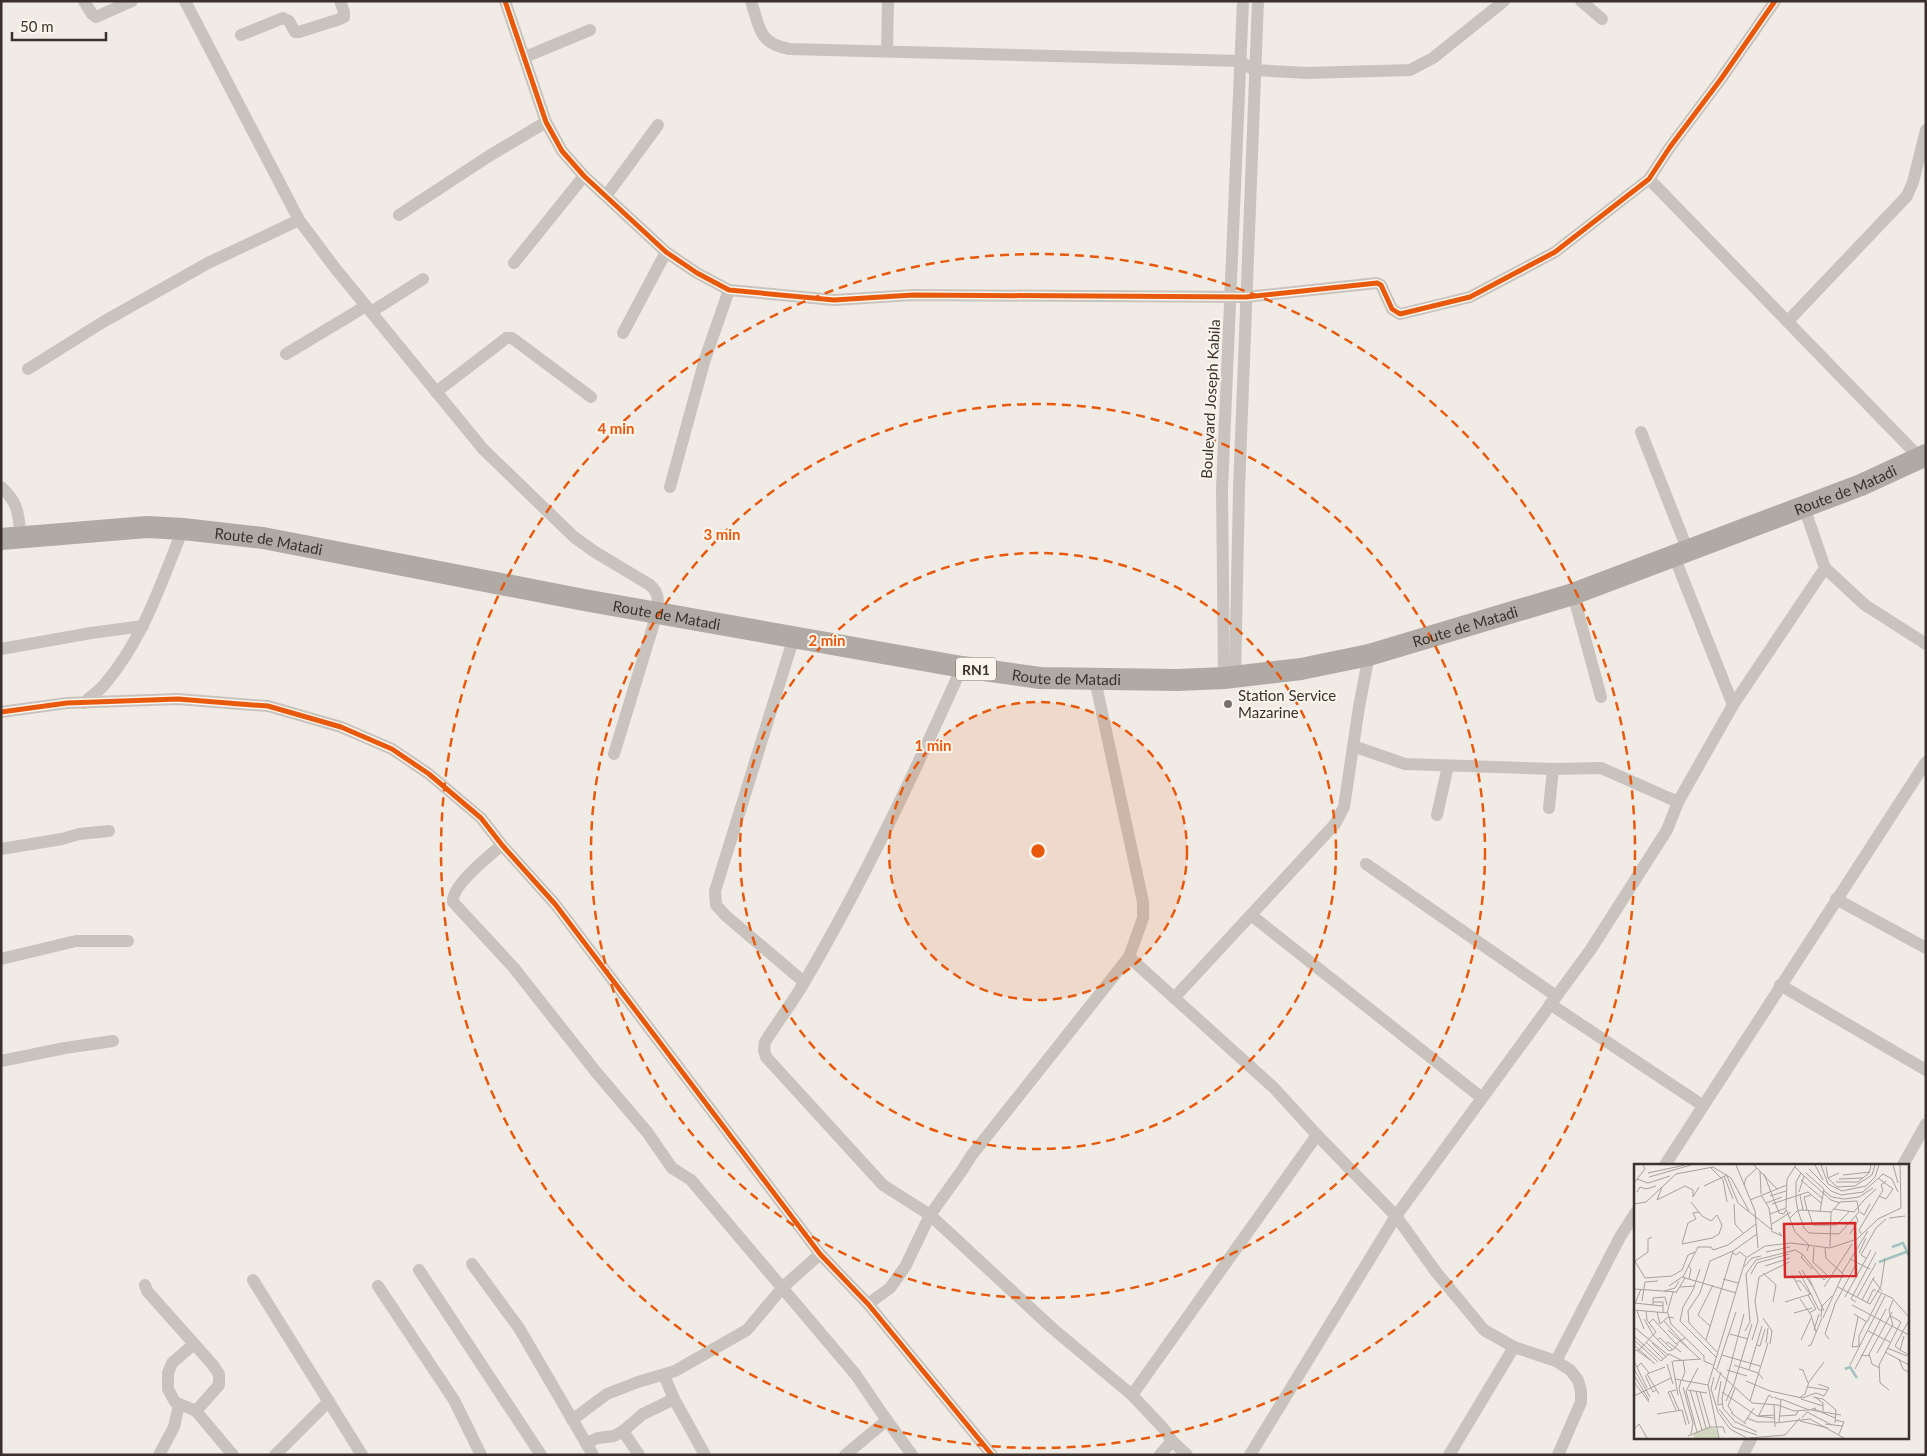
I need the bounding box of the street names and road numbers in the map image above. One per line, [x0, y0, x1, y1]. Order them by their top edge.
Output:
street label: Boulevard Joseph Kabila [1197, 319, 1223, 479]
street label: Route de Matadi [1791, 461, 1899, 519]
street label: Route de Matadi [214, 524, 324, 558]
street label: Route de Matadi [611, 596, 722, 633]
street label: Route de Matadi [1410, 602, 1520, 650]
road number: RN1 [956, 658, 996, 681]
street label: Route de Matadi [1011, 665, 1121, 688]

